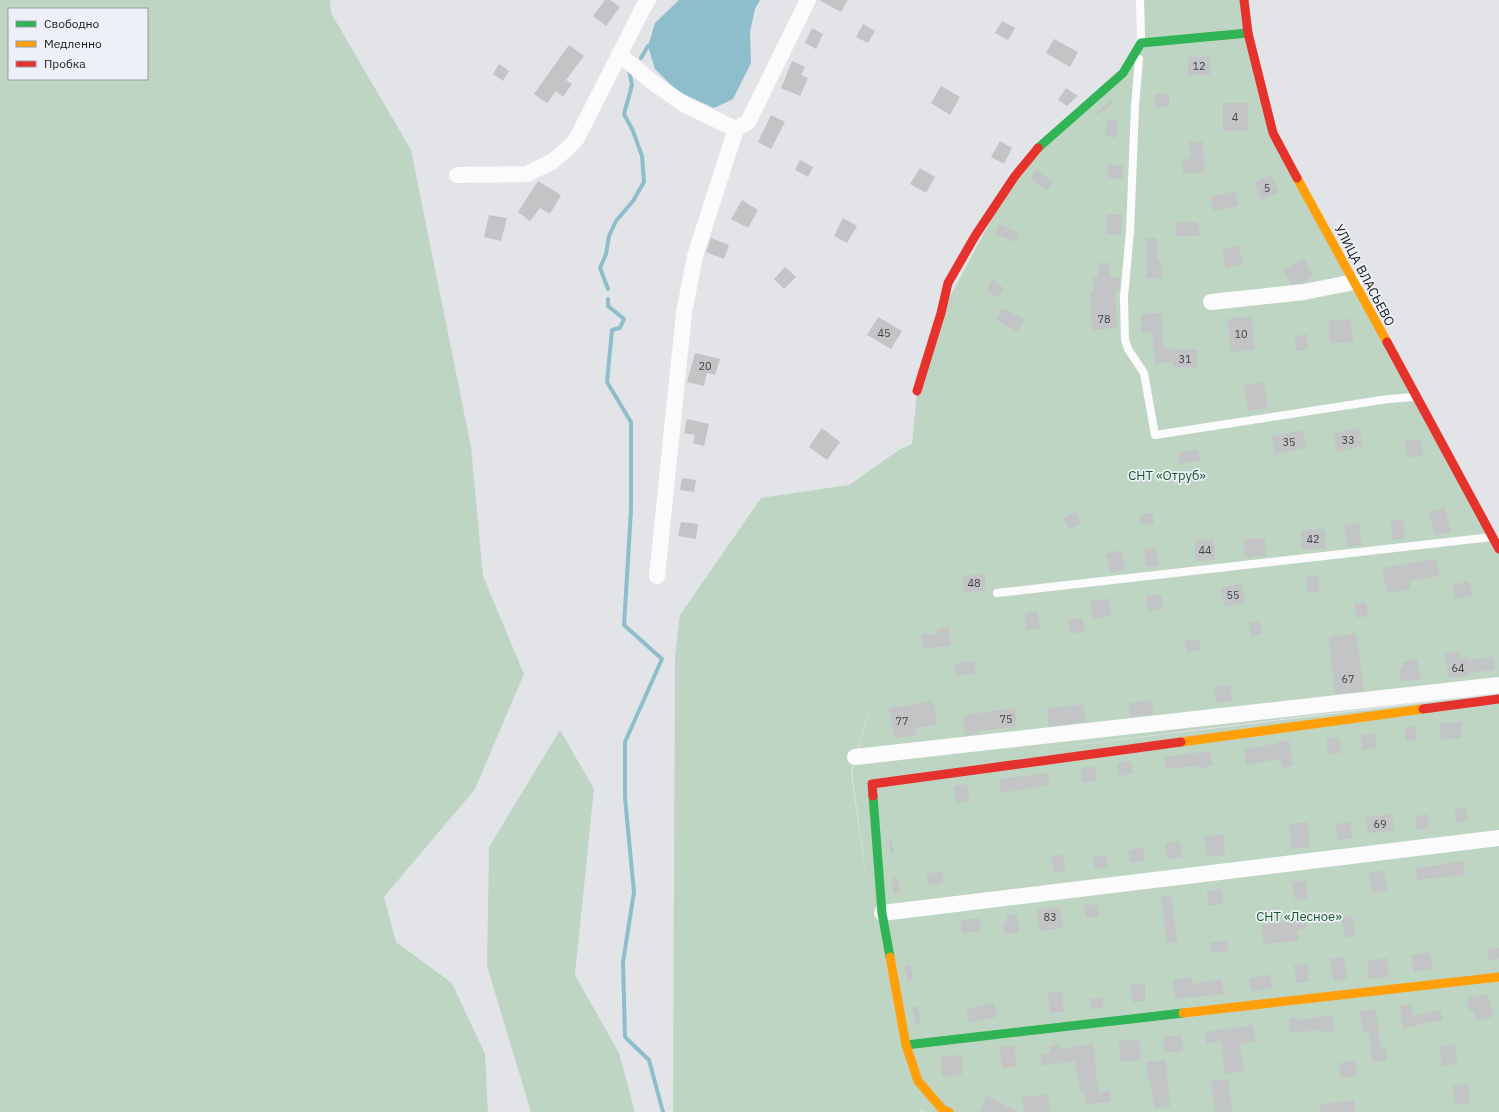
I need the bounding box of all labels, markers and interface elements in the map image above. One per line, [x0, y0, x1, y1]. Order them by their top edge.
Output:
legend [8, 8, 148, 80]
text: Свободно [44, 16, 100, 31]
text: Медленно [44, 36, 102, 51]
text: Пробка [44, 56, 86, 71]
house number: 12 [1192, 59, 1206, 73]
house number: 4 [1232, 110, 1239, 124]
house number: 5 [1264, 181, 1270, 195]
street label: УЛИЦА ВЛАСЬЕВО [1331, 221, 1399, 329]
house number: 78 [1097, 312, 1111, 326]
house number: 45 [877, 326, 891, 340]
house number: 10 [1234, 327, 1248, 341]
house number: 31 [1178, 352, 1192, 366]
house number: 20 [698, 359, 712, 373]
house number: 33 [1341, 433, 1355, 447]
house number: 35 [1282, 435, 1296, 449]
park label: СНТ «Отруб» [1128, 467, 1206, 484]
house number: 42 [1306, 532, 1320, 546]
house number: 44 [1198, 543, 1212, 557]
house number: 48 [967, 576, 981, 590]
house number: 55 [1226, 588, 1240, 602]
house number: 64 [1451, 661, 1465, 675]
house number: 67 [1341, 672, 1355, 686]
house number: 75 [999, 712, 1013, 726]
house number: 77 [895, 714, 909, 728]
house number: 69 [1373, 817, 1387, 831]
park label: СНТ «Лесное» [1256, 908, 1342, 925]
house number: 83 [1043, 910, 1057, 924]

